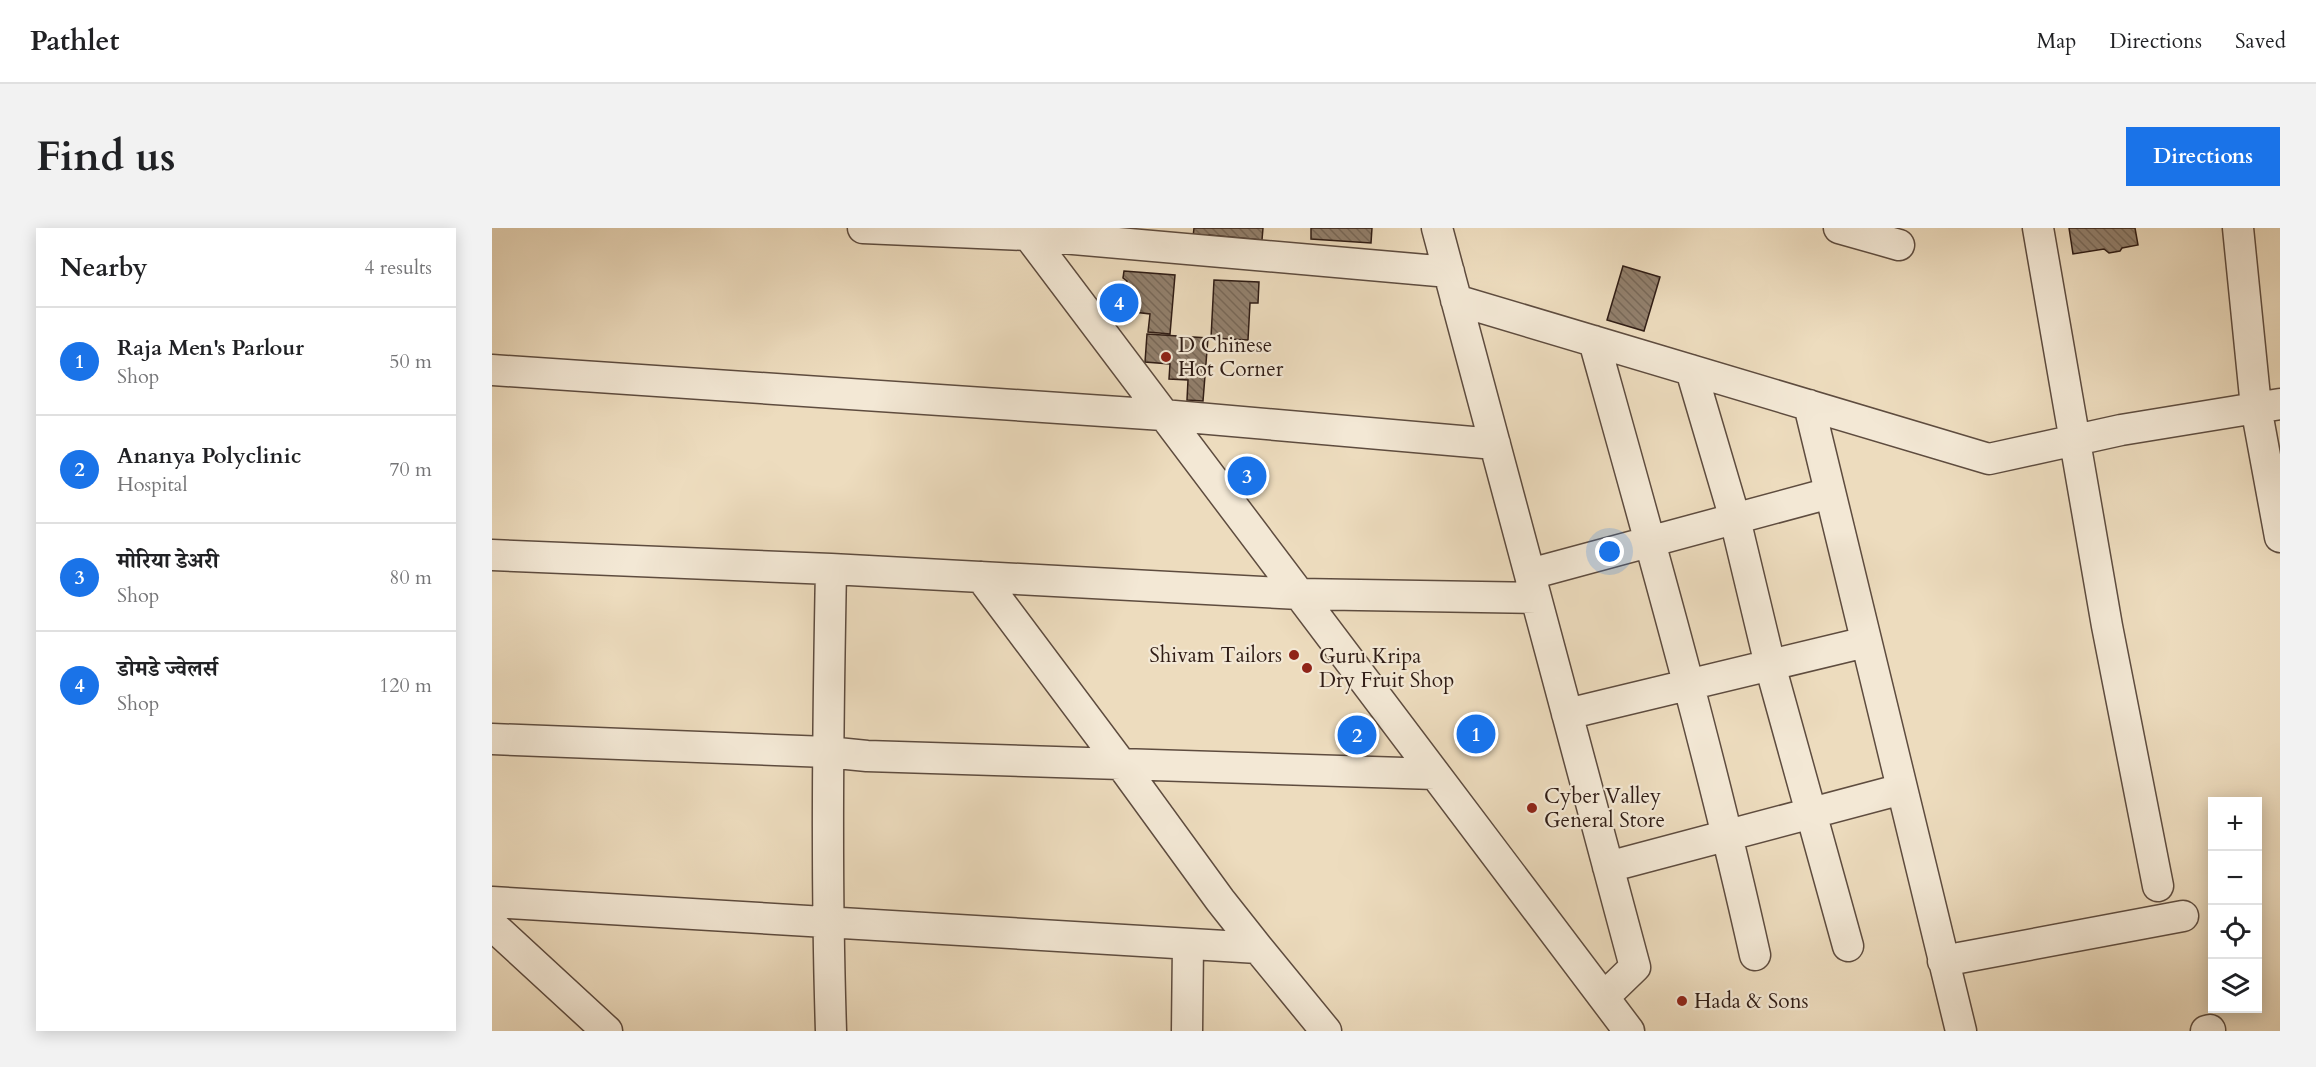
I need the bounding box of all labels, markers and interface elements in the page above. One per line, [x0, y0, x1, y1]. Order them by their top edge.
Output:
text: Pathlet [30, 22, 119, 60]
text: Map [2036, 27, 2076, 56]
text: Directions [2109, 27, 2202, 56]
text: Saved [2235, 27, 2286, 56]
button: Directions [2126, 127, 2280, 186]
text: Find us [36, 128, 176, 185]
text: Nearby [60, 250, 148, 285]
text: 4 results [364, 254, 432, 281]
pin: 4 [1100, 280, 1138, 326]
place label: D Chinese Hot Corner [1178, 331, 1284, 384]
text: Raja Men's Parlour [117, 333, 304, 363]
text: 1 [74, 348, 85, 375]
text: 50 m [389, 348, 432, 375]
marker: D Chinese Hot Corner [1159, 350, 1173, 364]
text: Shop [117, 363, 159, 390]
text: Ananya Polyclinic [117, 441, 301, 471]
pin: 3 [1228, 454, 1266, 498]
text: 2 [74, 456, 85, 483]
text: 70 m [389, 456, 432, 483]
text: Hospital [117, 471, 188, 498]
your location [1595, 537, 1624, 566]
text: मोरिया डेअरी [117, 546, 219, 576]
text: 3 [74, 564, 85, 591]
text: 80 m [389, 564, 432, 591]
text: Shop [117, 582, 159, 609]
place label: Shivam Tailors [1149, 641, 1282, 670]
place label: Guru Kripa Dry Fruit Shop [1319, 642, 1454, 695]
marker: Shivam Tailors [1287, 648, 1301, 662]
text: डोमडे ज्वेलर्स [117, 654, 218, 684]
marker: Guru Kripa Dry Fruit Shop [1300, 661, 1314, 675]
text: 4 [74, 672, 85, 699]
text: 120 m [379, 672, 432, 699]
text: Shop [117, 690, 159, 717]
pin: 2 [1338, 712, 1376, 758]
pin: 1 [1456, 712, 1496, 756]
place label: Cyber Valley General Store [1544, 782, 1665, 835]
map controls [2208, 797, 2262, 1013]
button: + [2208, 797, 2262, 851]
marker: Cyber Valley General Store [1525, 801, 1539, 815]
button: − [2208, 851, 2262, 905]
button: locate [2208, 905, 2262, 959]
button: layers [2208, 959, 2262, 1013]
place label: Hada & Sons [1694, 987, 1809, 1016]
marker: Hada & Sons [1675, 994, 1689, 1008]

